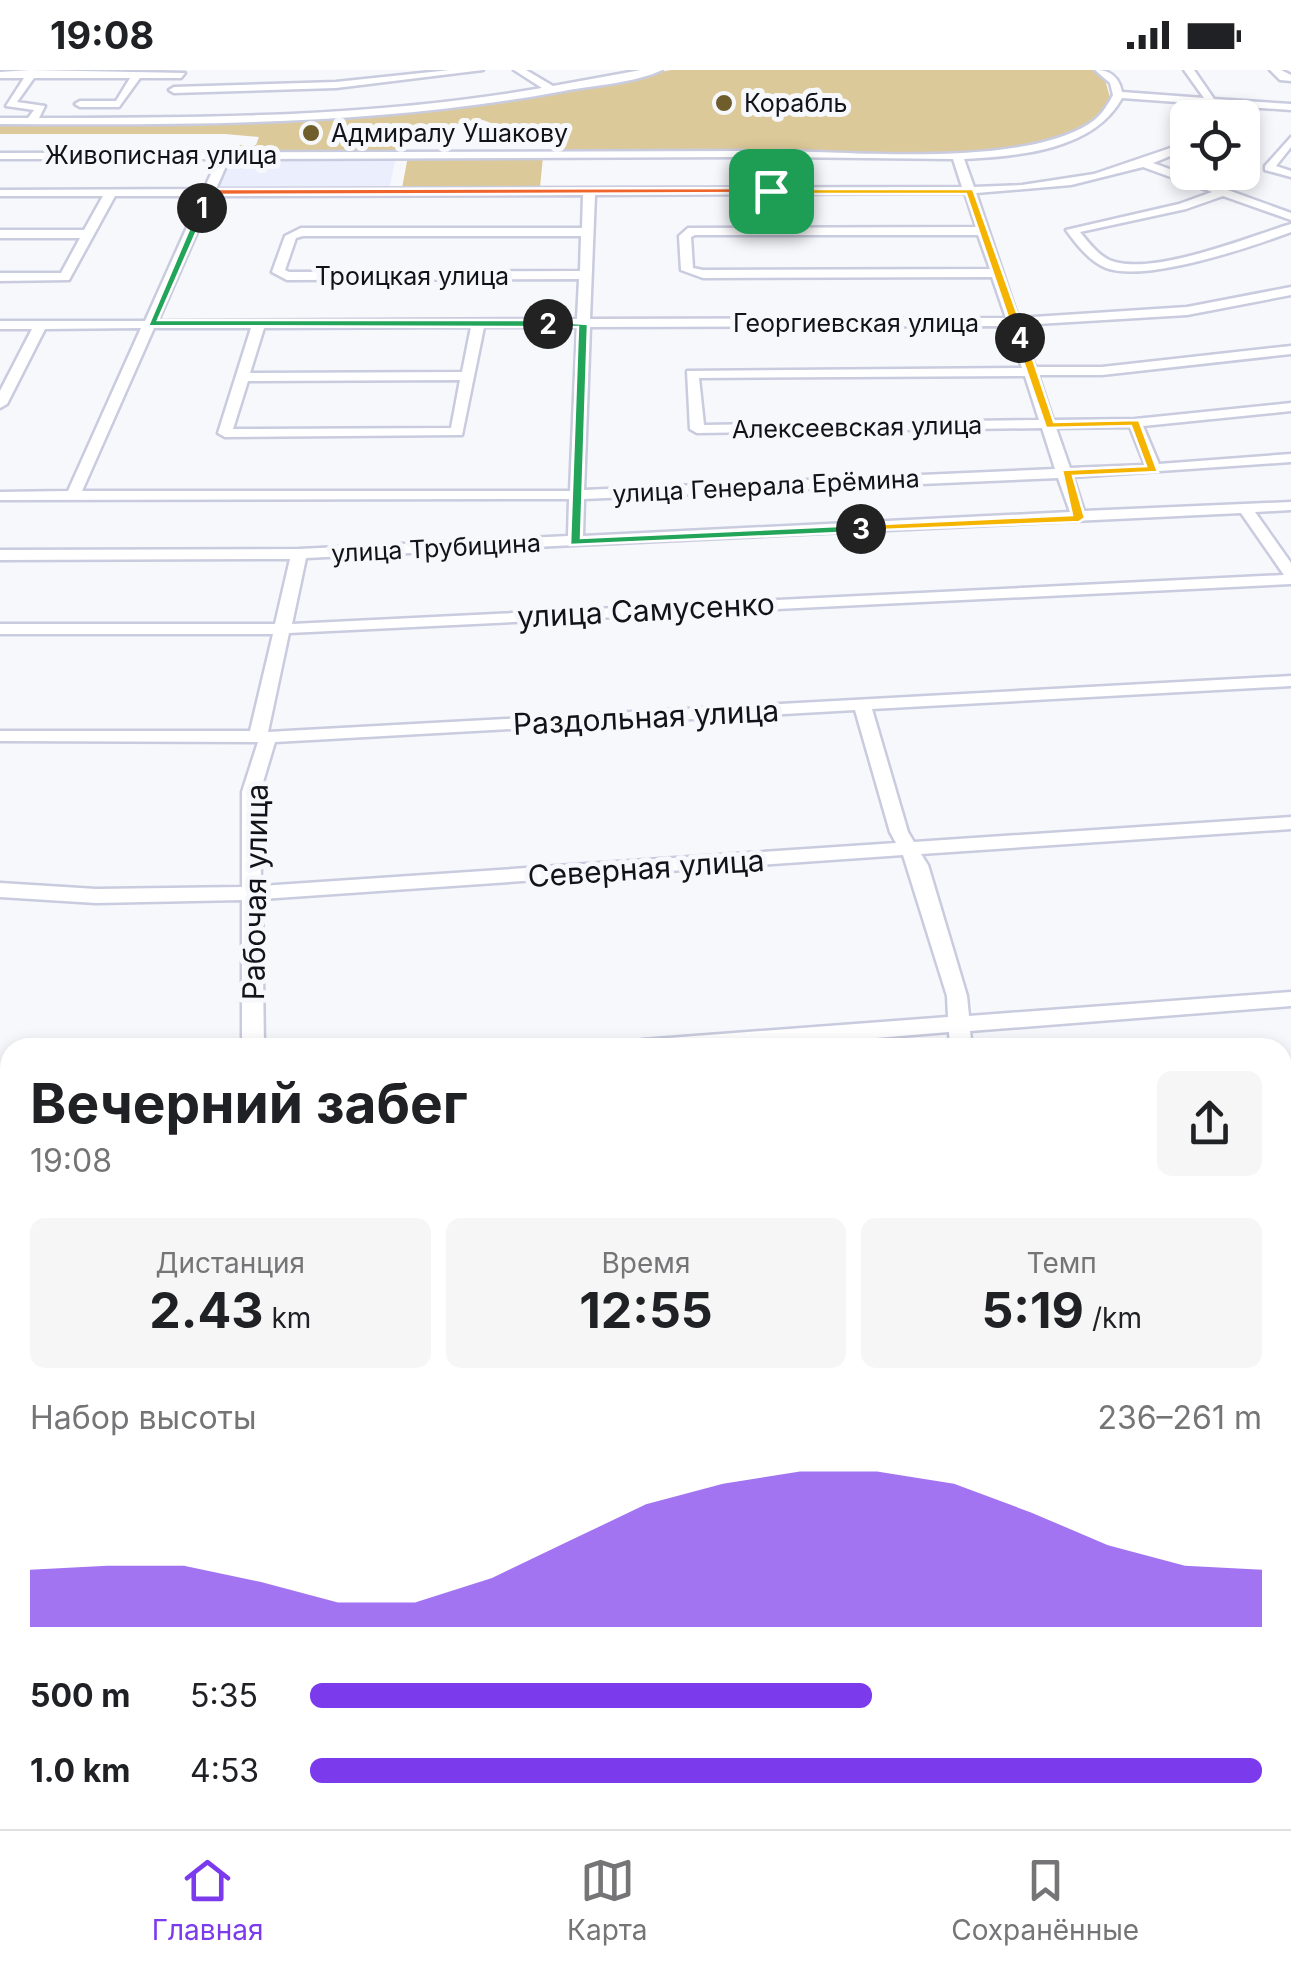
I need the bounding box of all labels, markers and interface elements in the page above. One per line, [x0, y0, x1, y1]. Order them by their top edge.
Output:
text: 19:08 [50, 12, 154, 58]
place label: Корабль [744, 88, 848, 118]
marker: Корабль [713, 92, 735, 114]
map controls [1170, 100, 1260, 190]
button: locate [1170, 100, 1260, 190]
place label: Адмиралу Ушакову [331, 118, 568, 148]
marker: Адмиралу Ушакову [300, 122, 322, 144]
street label: Живописная улица [45, 140, 277, 170]
pin [729, 149, 814, 234]
icon: arrive [744, 164, 799, 219]
pin: 1 [177, 183, 227, 233]
text: 1 [196, 191, 208, 225]
street label: Троицкая улица [315, 261, 509, 291]
pin: 2 [523, 299, 573, 349]
text: 2 [539, 307, 557, 341]
street label: Георгиевская улица [733, 308, 979, 338]
pin: 4 [995, 313, 1045, 363]
text: 4 [1011, 321, 1029, 355]
street label: Алексеевская улица [731, 410, 983, 444]
street label: улица Генерала Ерёмина [612, 463, 920, 509]
pin: 3 [836, 504, 886, 554]
text: 3 [852, 512, 870, 546]
street label: улица Трубицина [330, 528, 542, 568]
street label: улица Самусенко [516, 585, 776, 635]
street label: Раздольная улица [512, 692, 780, 742]
street label: Рабочая улица [235, 783, 275, 1001]
street label: Северная улица [526, 842, 766, 894]
text: Вечерний забег [30, 1070, 468, 1136]
button: share [1157, 1071, 1262, 1176]
text: 19:08 [30, 1141, 112, 1180]
text: Дистанция [156, 1246, 305, 1280]
text: Время [602, 1246, 690, 1280]
text: Темп [1027, 1246, 1097, 1280]
text: 2.43 [149, 1280, 264, 1340]
text: 12:55 [579, 1280, 713, 1340]
text: 5:19 [981, 1280, 1084, 1340]
text: km [264, 1301, 311, 1335]
text: /km [1084, 1301, 1142, 1335]
text: Набор высоты [30, 1398, 257, 1437]
text: 236–261 m [1097, 1398, 1262, 1437]
text: 500 m [30, 1676, 130, 1715]
text: 5:35 [190, 1676, 258, 1715]
text: 1.0 km [30, 1751, 130, 1790]
text: 4:53 [190, 1751, 259, 1790]
tab: Главная [152, 1853, 263, 1947]
tab: Карта [567, 1853, 648, 1947]
tab: Сохранённые [951, 1853, 1139, 1947]

